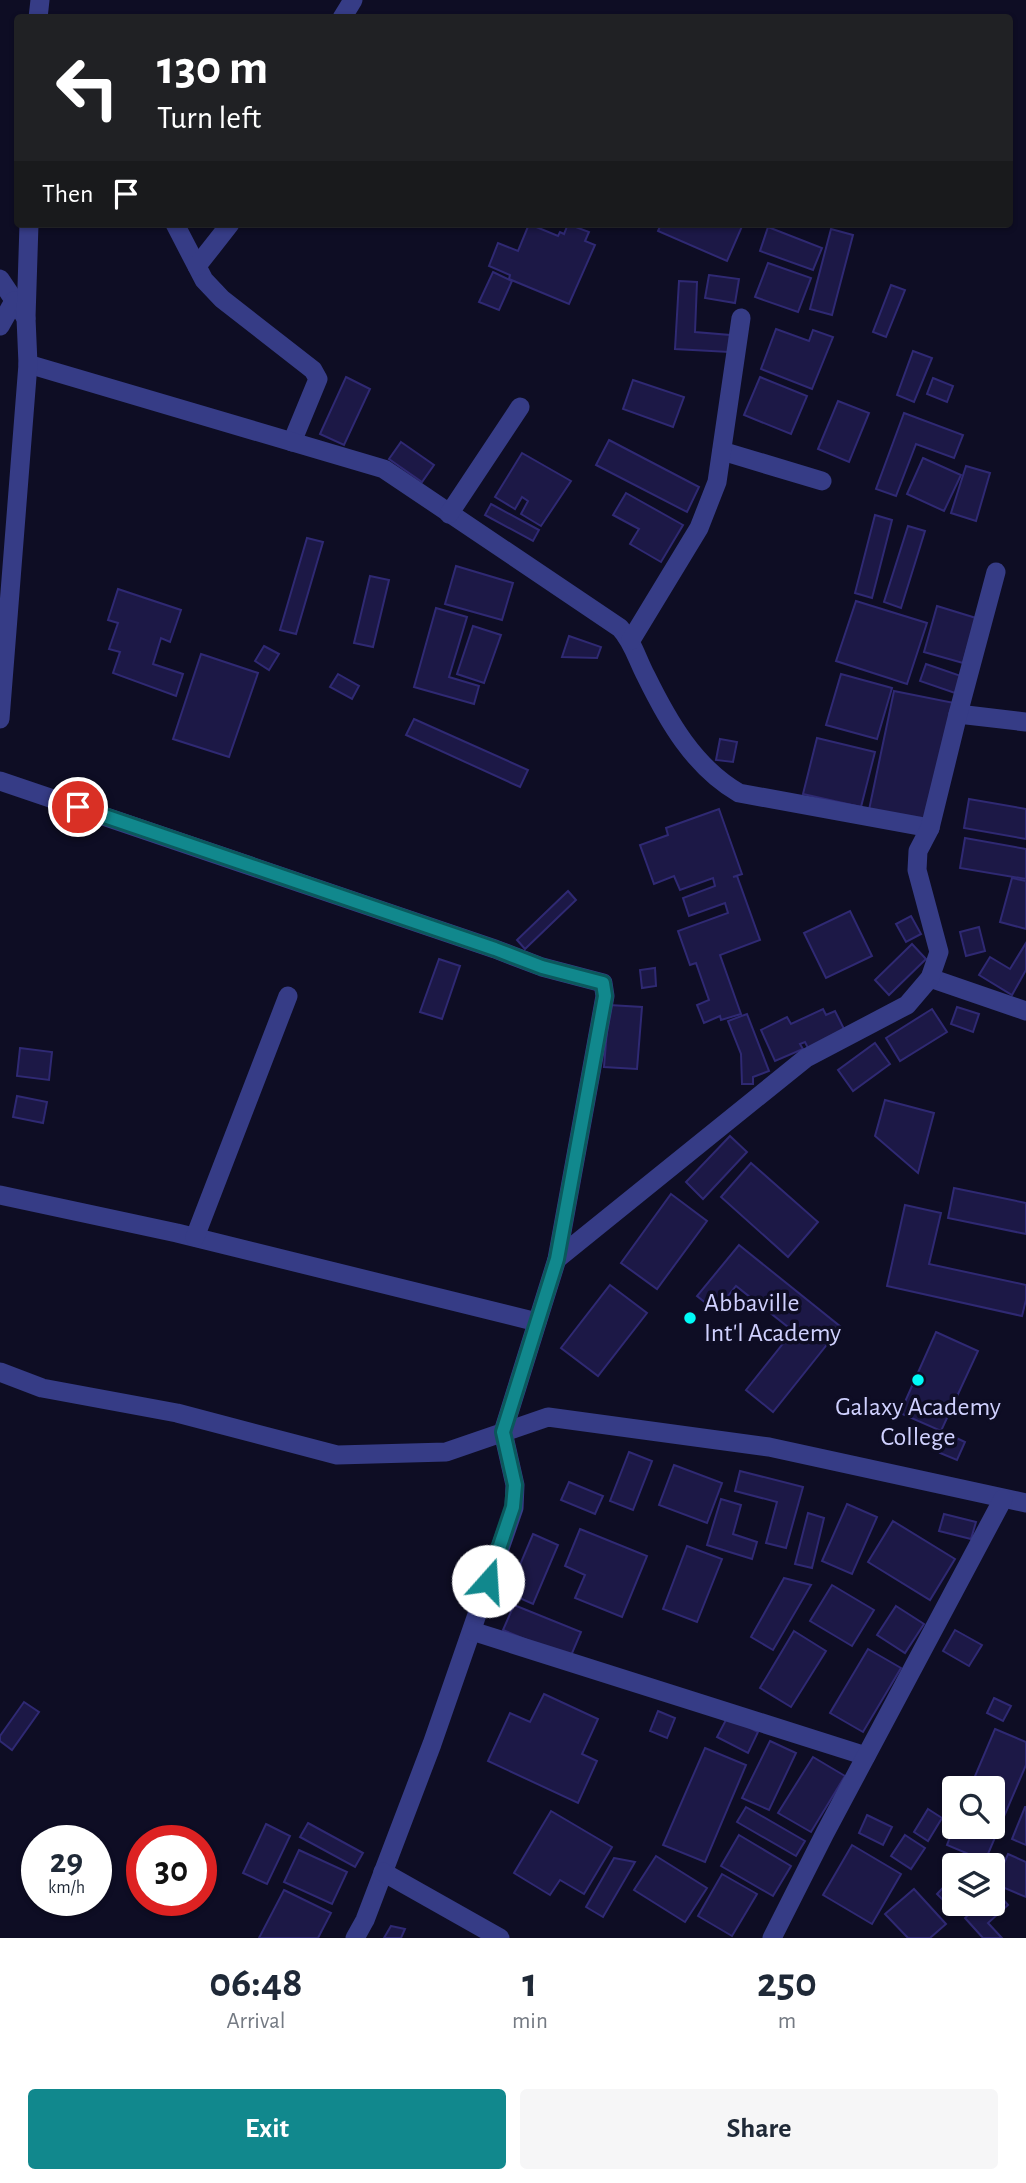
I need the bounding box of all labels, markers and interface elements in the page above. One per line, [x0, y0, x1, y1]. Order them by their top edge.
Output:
icon: left [42, 42, 133, 133]
text: 130 m [157, 44, 268, 93]
text: Turn left [157, 102, 261, 134]
icon: arrive [107, 175, 145, 213]
text: Then [42, 181, 93, 207]
pin [48, 777, 108, 837]
icon: arrive [59, 788, 97, 826]
place label: Abbaville Int'l Academy [704, 1290, 841, 1346]
marker: Abbaville Int'l Academy [682, 1310, 698, 1326]
marker: Galaxy Academy College [910, 1372, 926, 1388]
place label: Galaxy Academy College [835, 1394, 1001, 1450]
position arrow [451, 1544, 525, 1618]
map controls [942, 1776, 1005, 1916]
button: search [942, 1776, 1005, 1839]
speed limit sign: 30 [126, 1825, 217, 1916]
text: 29 [50, 1844, 83, 1879]
button: layers [942, 1853, 1005, 1916]
text: km/h [48, 1879, 85, 1897]
text: 06:48 [209, 1962, 303, 2004]
text: 1 [522, 1962, 537, 2004]
text: 250 [757, 1962, 817, 2004]
text: Arrival [226, 2010, 286, 2033]
text: min [512, 2010, 548, 2033]
text: m [778, 2010, 796, 2033]
button: Exit [28, 2089, 506, 2169]
button: Share [520, 2089, 998, 2169]

